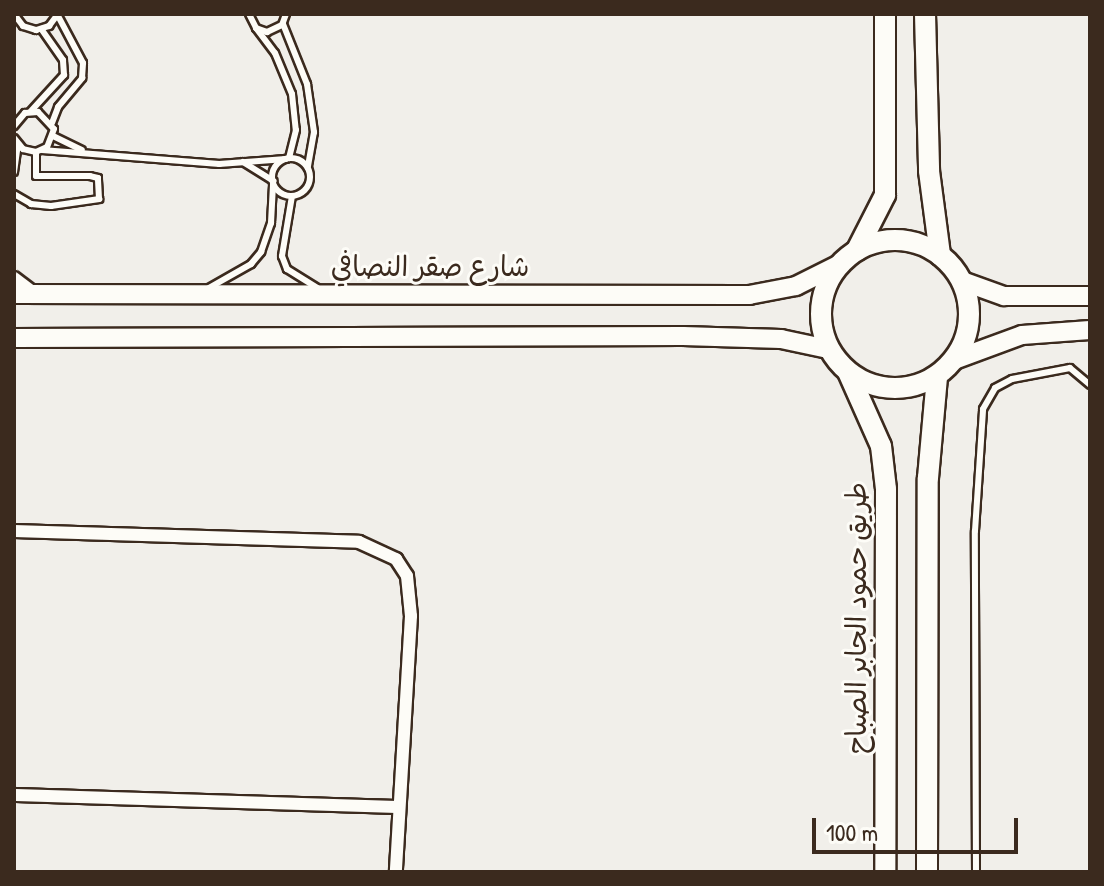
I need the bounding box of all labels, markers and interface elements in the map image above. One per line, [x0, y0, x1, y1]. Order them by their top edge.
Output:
street label: شارع صقر النصافي [331, 249, 529, 283]
street label: طريق حمود الجابر الصباح [839, 482, 873, 754]
scale bar [816, 802, 1022, 852]
text: 100 m [826, 816, 878, 848]

